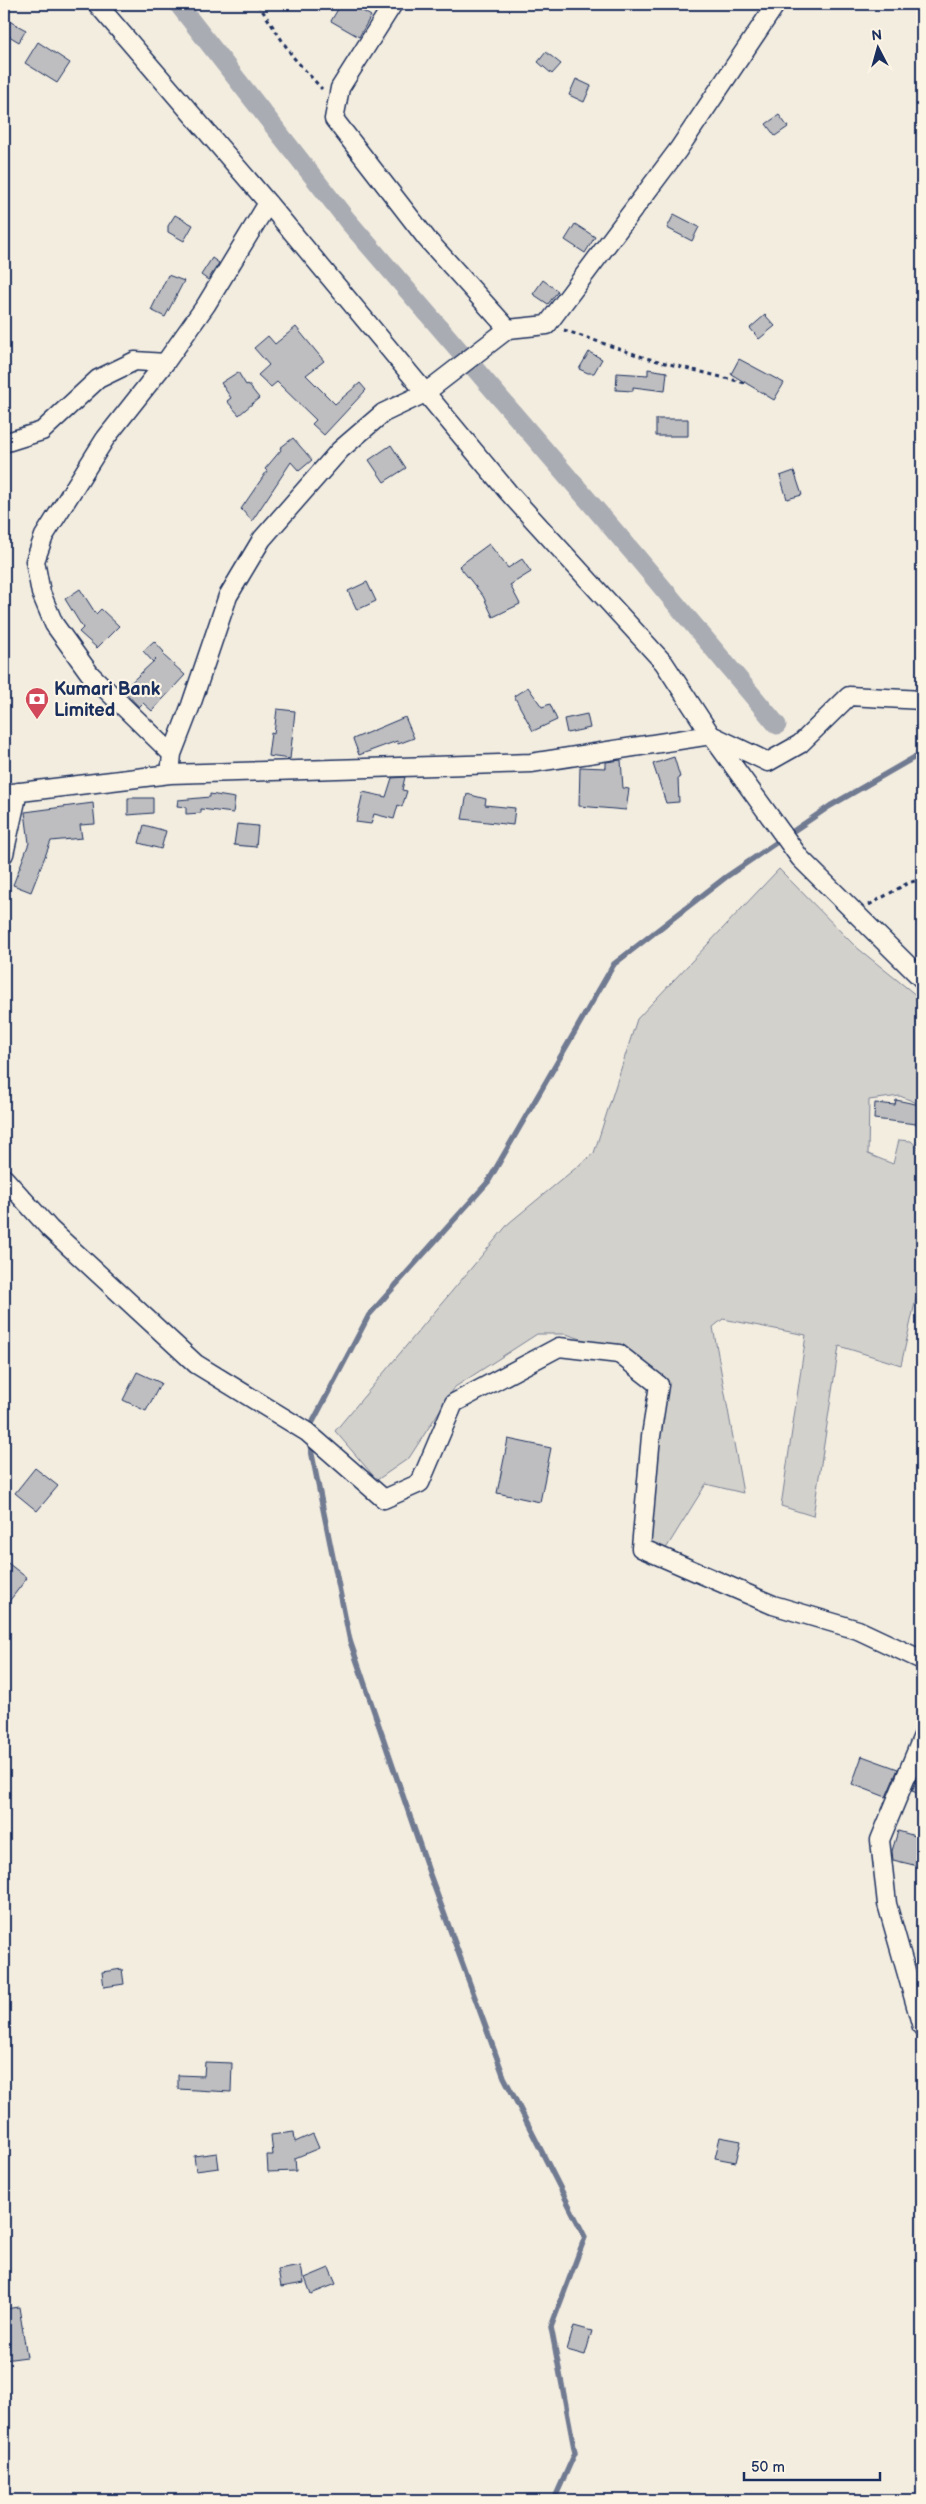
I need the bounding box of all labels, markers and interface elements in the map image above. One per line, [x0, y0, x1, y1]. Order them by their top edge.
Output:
north arrow [854, 22, 904, 72]
text: N [871, 27, 883, 45]
place label: Kumari Bank Limited [54, 679, 161, 721]
bank icon: Kumari Bank Limited [24, 686, 50, 720]
scale bar [744, 2449, 880, 2481]
text: 50 m [751, 2458, 785, 2477]

